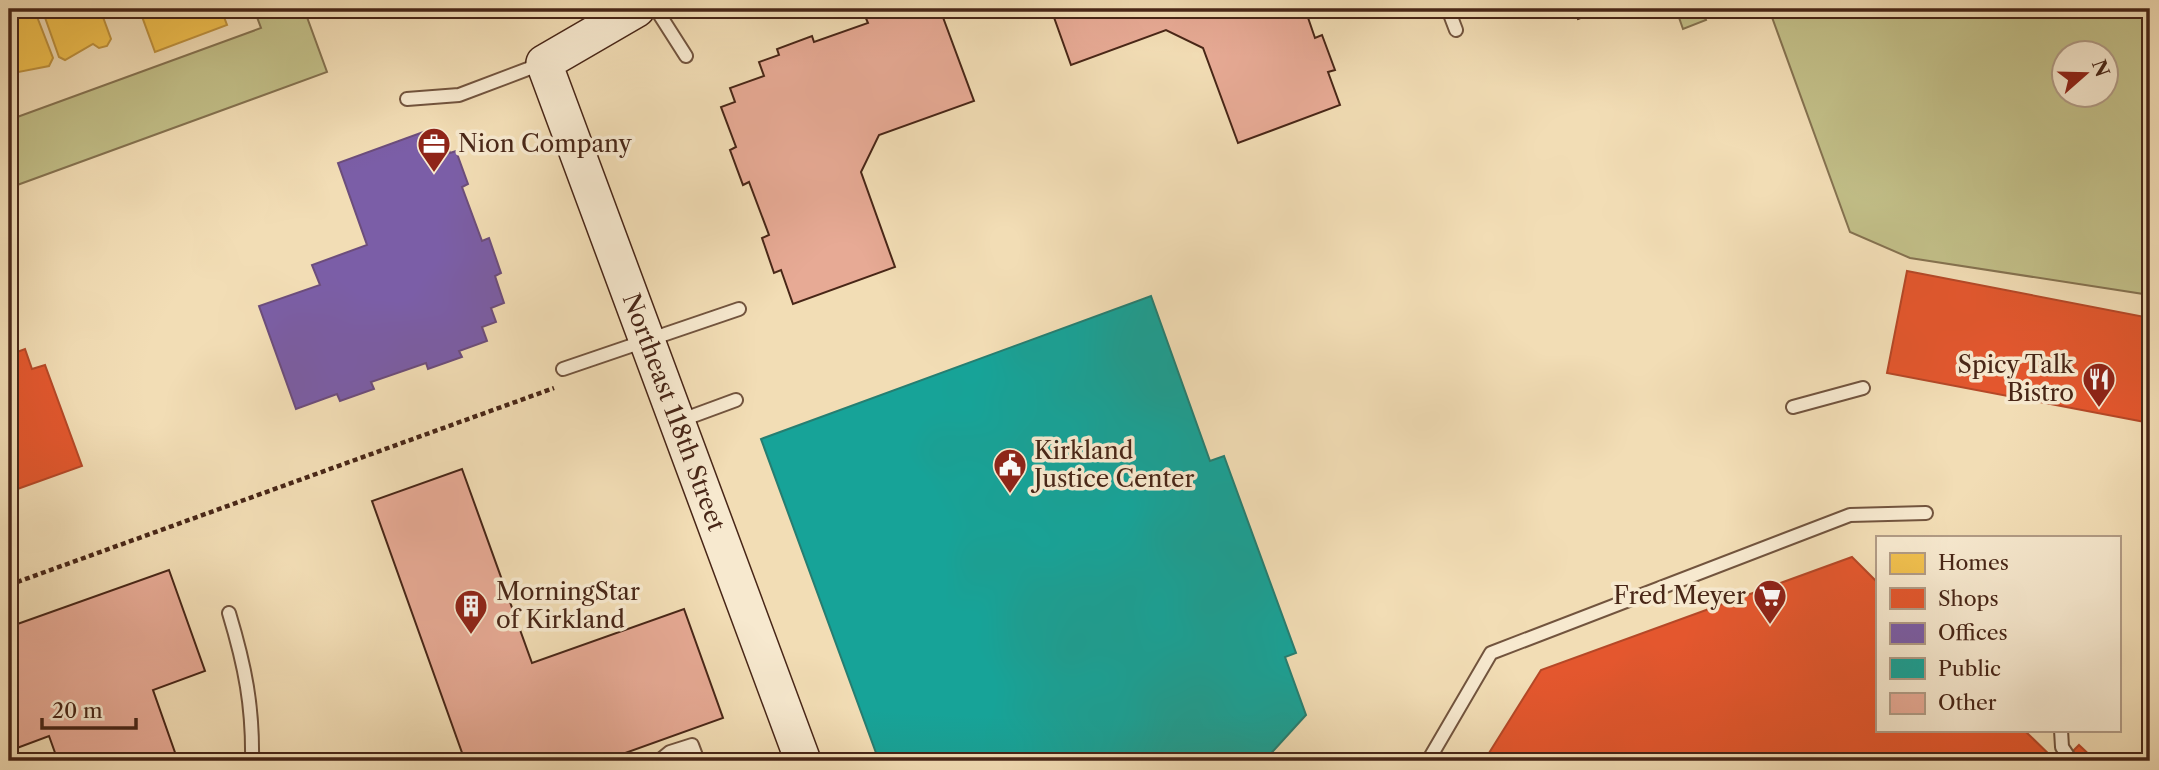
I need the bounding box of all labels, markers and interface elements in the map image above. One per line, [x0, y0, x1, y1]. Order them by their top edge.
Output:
north arrow [2050, 38, 2120, 108]
text: N [2087, 57, 2114, 80]
office icon: Nion Company [415, 125, 453, 174]
place label: Nion Company [458, 129, 633, 158]
street label: Northeast 118th Street [617, 289, 732, 535]
place label: Spicy Talk Bistro [1958, 350, 2075, 407]
restaurant icon: Spicy Talk Bistro [2080, 360, 2118, 409]
place label: Kirkland Justice Center [1030, 436, 1195, 493]
public building icon: Kirkland Justice Center [991, 446, 1029, 495]
legend [1876, 536, 2120, 732]
text: Homes [1938, 550, 2009, 575]
place label: MorningStar of Kirkland [496, 577, 640, 634]
supermarket icon: Fred Meyer [1751, 577, 1789, 626]
place label: Fred Meyer [1613, 581, 1746, 610]
text: Shops [1938, 586, 1999, 611]
building icon: MorningStar of Kirkland [452, 587, 490, 636]
text: Offices [1938, 620, 2008, 645]
text: Public [1938, 656, 2001, 681]
scale bar [42, 686, 136, 730]
text: Other [1938, 690, 1997, 715]
text: 20 m [52, 698, 103, 723]

